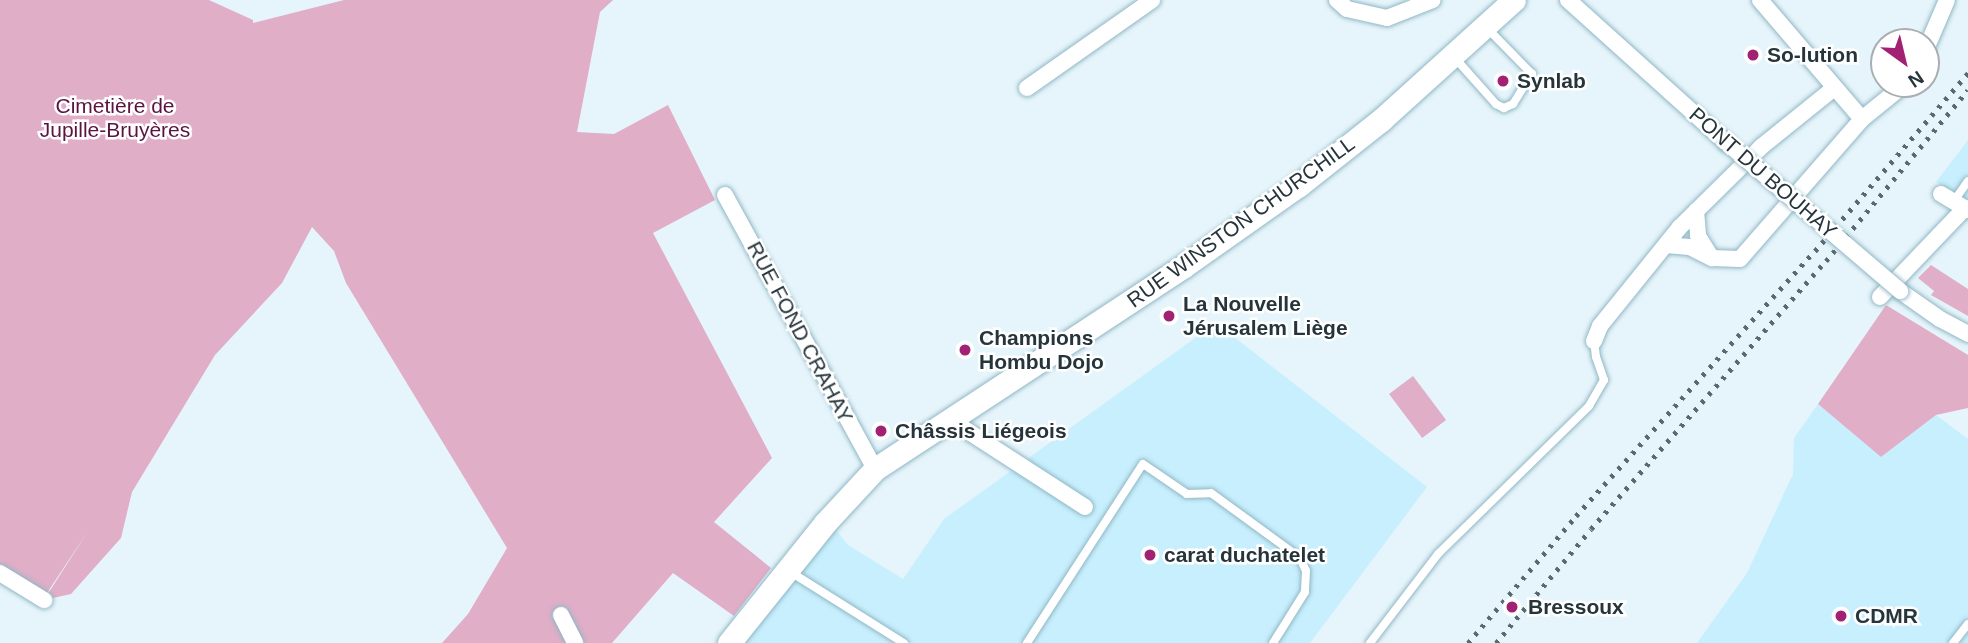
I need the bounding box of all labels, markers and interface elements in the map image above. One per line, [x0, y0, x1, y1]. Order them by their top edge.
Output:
north arrow [1870, 28, 1940, 98]
place label: So-lution [1767, 42, 1858, 68]
marker: So-lution [1745, 47, 1761, 63]
text: N [1904, 67, 1927, 92]
place label: Synlab [1517, 68, 1586, 94]
marker: Synlab [1495, 73, 1511, 89]
park label: Cimetière de Jupille-Bruyères [40, 93, 190, 143]
street label: PONT DU BOUHAY [1684, 102, 1842, 244]
street label: RUE WINSTON CHURCHILL [1122, 131, 1360, 313]
street label: RUE FOND CRAHAY [742, 237, 858, 427]
place label: La Nouvelle Jérusalem Liège [1183, 291, 1348, 341]
marker: La Nouvelle Jérusalem Liège [1161, 308, 1177, 324]
place label: Champions Hombu Dojo [979, 325, 1104, 375]
marker: Champions Hombu Dojo [957, 342, 973, 358]
place label: Châssis Liégeois [895, 418, 1067, 444]
marker: Châssis Liégeois [873, 423, 889, 439]
place label: carat duchatelet [1164, 542, 1325, 568]
marker: carat duchatelet [1142, 547, 1158, 563]
place label: Bressoux [1528, 594, 1624, 620]
marker: Bressoux [1502, 597, 1522, 617]
place label: CDMR [1855, 603, 1918, 629]
marker: CDMR [1833, 608, 1849, 624]

